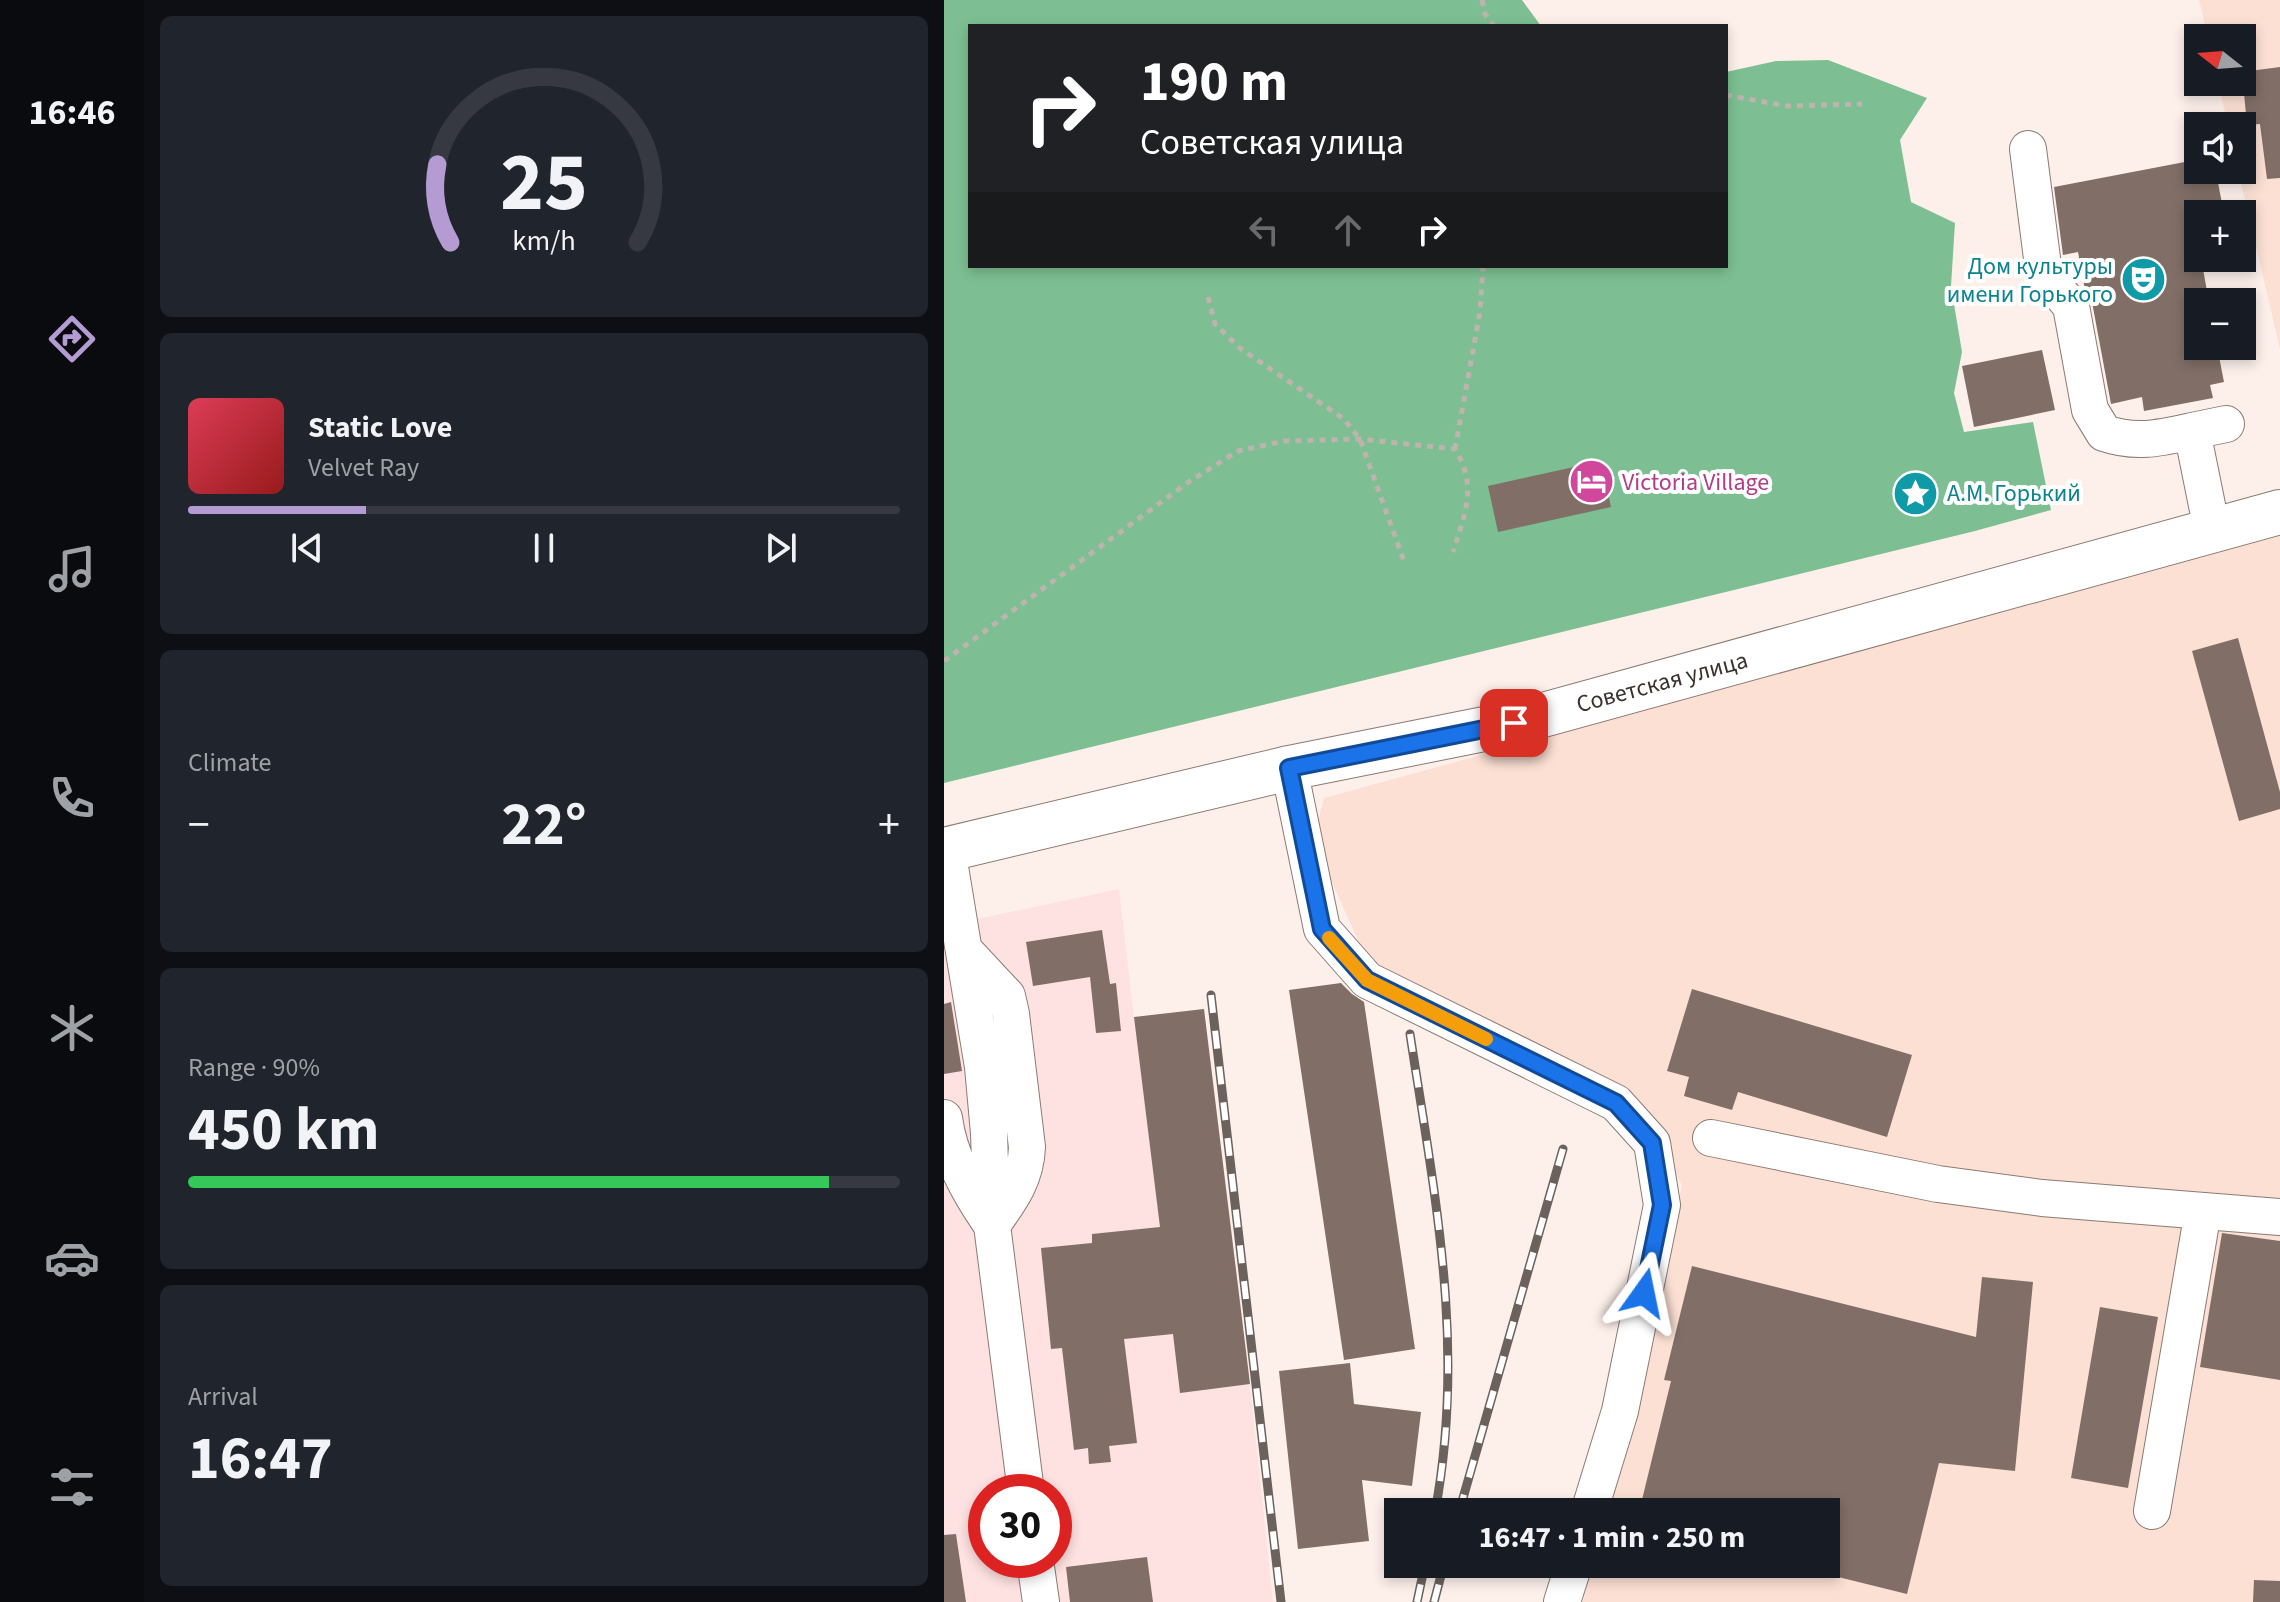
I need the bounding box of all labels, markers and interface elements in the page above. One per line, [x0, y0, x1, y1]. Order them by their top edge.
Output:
north arrow [2184, 24, 2256, 96]
map controls [2184, 24, 2256, 360]
text: 190 m [1140, 43, 1288, 122]
icon: right [1008, 56, 1112, 160]
text: 16:46 [29, 87, 115, 138]
button: sound [2184, 112, 2256, 184]
text: Советская улица [1140, 117, 1404, 168]
text: 25 [500, 123, 588, 241]
button: + [2184, 200, 2256, 272]
icon: left [1242, 208, 1286, 252]
icon: ahead [1326, 208, 1370, 252]
icon: right [1410, 208, 1454, 252]
text: km/h [512, 221, 576, 261]
place label: Дом культуры имени Горького [1947, 249, 2113, 312]
theatre icon: Дом культуры имени Горького [2120, 256, 2168, 304]
button: − [2184, 288, 2256, 360]
icon: directions [44, 311, 100, 367]
text: Static Love [308, 406, 452, 449]
text: Velvet Ray [308, 449, 419, 486]
hotel icon: Victoria Village [1567, 458, 1615, 506]
place label: Victoria Village [1622, 465, 1769, 500]
place icon: А.М. Горький [1892, 469, 1940, 517]
place label: А.М. Горький [1947, 476, 2081, 511]
icon: previous [285, 526, 329, 570]
icon: pause [522, 526, 566, 570]
icon: next [759, 526, 803, 570]
icon: music [44, 541, 100, 597]
street label: Советская улица [1573, 643, 1752, 722]
pin [1480, 689, 1548, 757]
icon: arrive [1492, 701, 1536, 745]
text: Climate [188, 744, 272, 781]
icon: phone [44, 770, 100, 826]
text: 22° [501, 783, 587, 868]
text: − [188, 794, 210, 857]
text: + [878, 794, 900, 857]
icon: climate [44, 1000, 100, 1056]
text: Range · 90% [188, 1049, 320, 1086]
text: 450 km [188, 1088, 379, 1173]
icon: car [44, 1230, 100, 1286]
position arrow [1602, 1251, 1686, 1335]
text: Arrival [188, 1378, 258, 1415]
text: 16:47 [188, 1417, 333, 1502]
icon: filters [44, 1459, 100, 1515]
speed limit sign: 30 [968, 1474, 1072, 1578]
text: 16:47 · 1 min · 250 m [1479, 1516, 1745, 1559]

